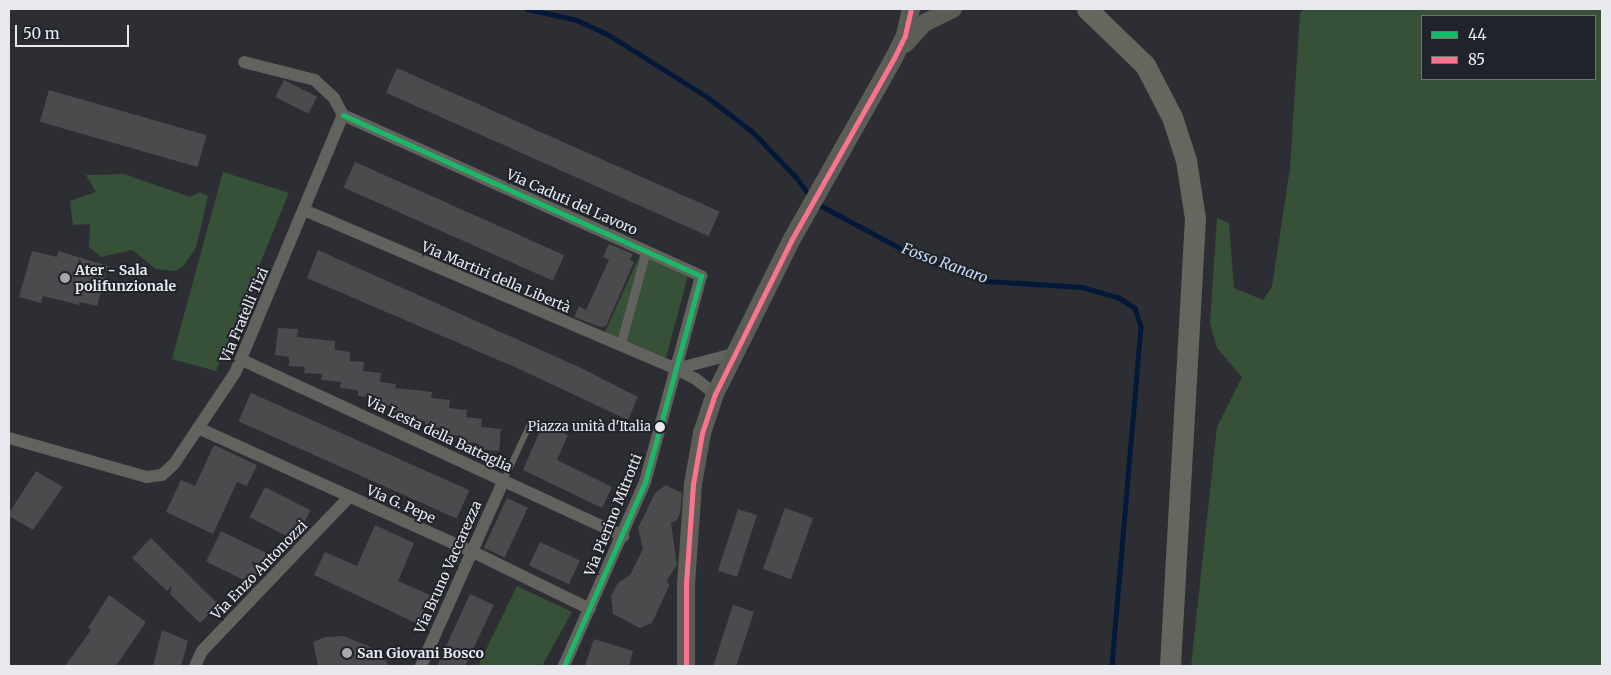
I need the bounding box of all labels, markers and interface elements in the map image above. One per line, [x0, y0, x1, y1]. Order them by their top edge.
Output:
scale bar [18, 15, 131, 47]
legend [1421, 15, 1596, 80]
text: 50 m [23, 24, 60, 43]
text: 44 [1468, 25, 1486, 44]
text: 85 [1468, 50, 1485, 69]
street label: Via Caduti del Lavoro [504, 166, 640, 238]
street label: Via Martiri della Libertà [419, 238, 573, 316]
water label: Fosso Ranaro [899, 239, 991, 287]
place label: Ater - Sala polifunzionale [75, 262, 176, 294]
street label: Via Fratelli Tizi [216, 265, 272, 365]
marker: Ater - Sala polifunzionale [59, 272, 71, 284]
street label: Via Lesta della Battaglia [363, 393, 515, 475]
place label: Piazza unità d'Italia [528, 419, 651, 435]
marker: Piazza unità d'Italia [655, 422, 665, 432]
street label: Via Pierino Mitrotti [581, 451, 645, 579]
street label: Via G. Pepe [364, 481, 438, 527]
street label: Via Bruno Vaccarezza [411, 498, 485, 636]
street label: Via Enzo Antonozzi [207, 517, 311, 623]
place label: San Giovani Bosco [357, 645, 484, 661]
marker: San Giovani Bosco [341, 647, 353, 659]

